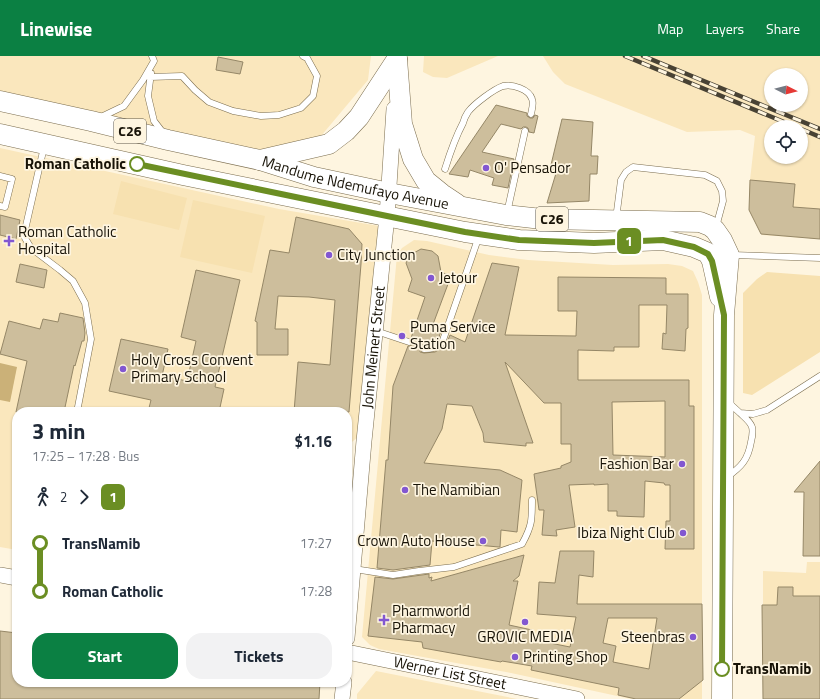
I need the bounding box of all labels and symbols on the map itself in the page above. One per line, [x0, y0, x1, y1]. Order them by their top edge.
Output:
north arrow [764, 68, 808, 112]
road number: C26 [114, 119, 146, 143]
street label: Mandume Ndemufayo Avenue [259, 149, 451, 215]
place label: Roman Catholic [25, 152, 126, 175]
marker: Roman Catholic [129, 156, 145, 172]
place label: O' Pensador [494, 156, 570, 179]
marker: O' Pensador [481, 163, 491, 173]
road number: C26 [536, 207, 568, 231]
place label: Roman Catholic Hospital [18, 220, 117, 260]
line badge: 1 [616, 228, 642, 254]
marker: Roman Catholic Hospital [3, 235, 15, 247]
place label: City Junction [337, 243, 416, 266]
marker: City Junction [324, 250, 334, 260]
place label: Jetour [439, 266, 477, 289]
marker: Jetour [426, 273, 436, 283]
street label: John Meinert Street [355, 284, 391, 410]
place label: Puma Service Station [410, 315, 496, 355]
marker: Puma Service Station [397, 331, 407, 341]
place label: Holy Cross Convent Primary School [131, 348, 254, 388]
marker: Holy Cross Convent Primary School [118, 364, 128, 374]
place label: Fashion Bar [600, 452, 674, 475]
marker: Fashion Bar [677, 459, 687, 469]
place label: The Namibian [413, 478, 500, 501]
marker: The Namibian [400, 485, 410, 495]
place label: Ibiza Night Club [577, 521, 675, 544]
marker: Ibiza Night Club [678, 528, 688, 538]
place label: Crown Auto House [357, 529, 475, 552]
marker: Crown Auto House [478, 536, 488, 546]
place label: Pharmworld Pharmacy [392, 599, 470, 639]
marker: Pharmworld Pharmacy [379, 615, 389, 625]
marker: GROVIC MEDIA [520, 617, 530, 627]
place label: GROVIC MEDIA [477, 625, 573, 648]
place label: Steenbras [621, 625, 685, 648]
marker: Steenbras [688, 632, 698, 642]
place label: Printing Shop [523, 645, 608, 668]
street label: Werner List Street [391, 650, 509, 695]
marker: Printing Shop [510, 652, 520, 662]
place label: TransNamib [733, 657, 811, 680]
marker: TransNamib [714, 661, 730, 677]

